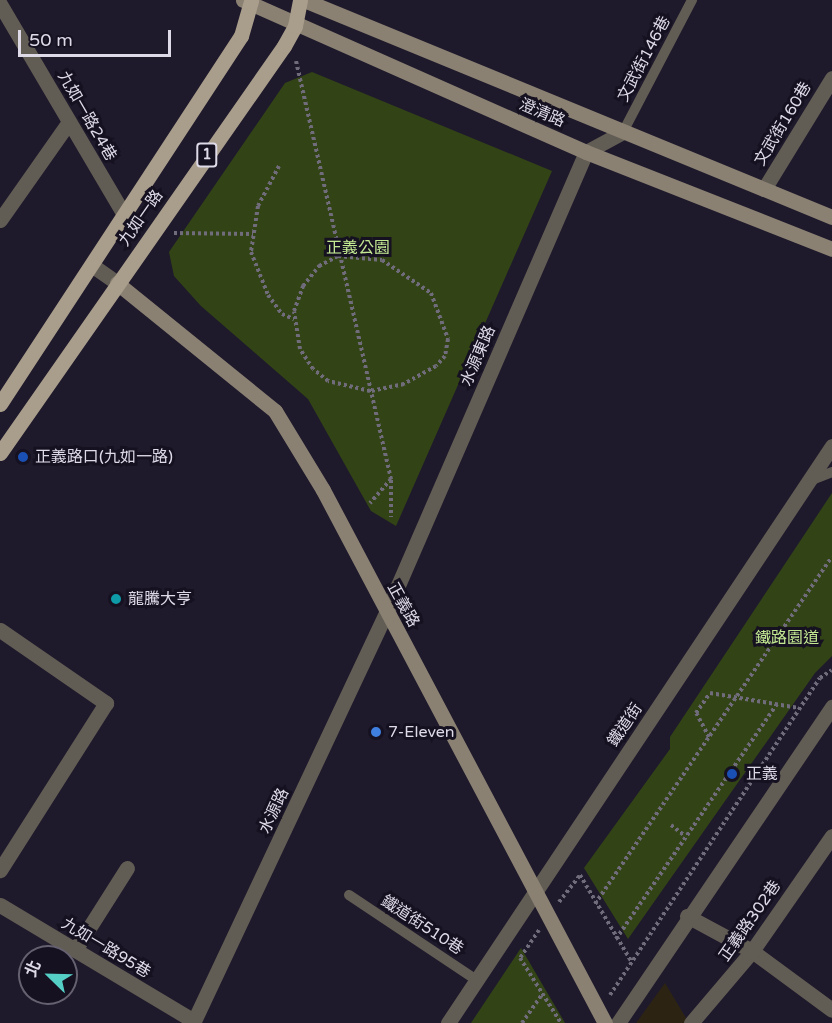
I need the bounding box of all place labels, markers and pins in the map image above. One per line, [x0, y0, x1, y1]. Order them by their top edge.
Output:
place label: 正義路口(九如一路) [35, 447, 173, 467]
marker: 正義路口(九如一路) [16, 450, 30, 464]
place label: 龍騰大亨 [128, 589, 192, 609]
marker: 龍騰大亨 [109, 592, 123, 606]
place label: 7-Eleven [388, 722, 455, 742]
marker: 7-Eleven [369, 725, 383, 739]
place label: 正義 [746, 764, 778, 784]
marker: 正義 [723, 765, 741, 783]

